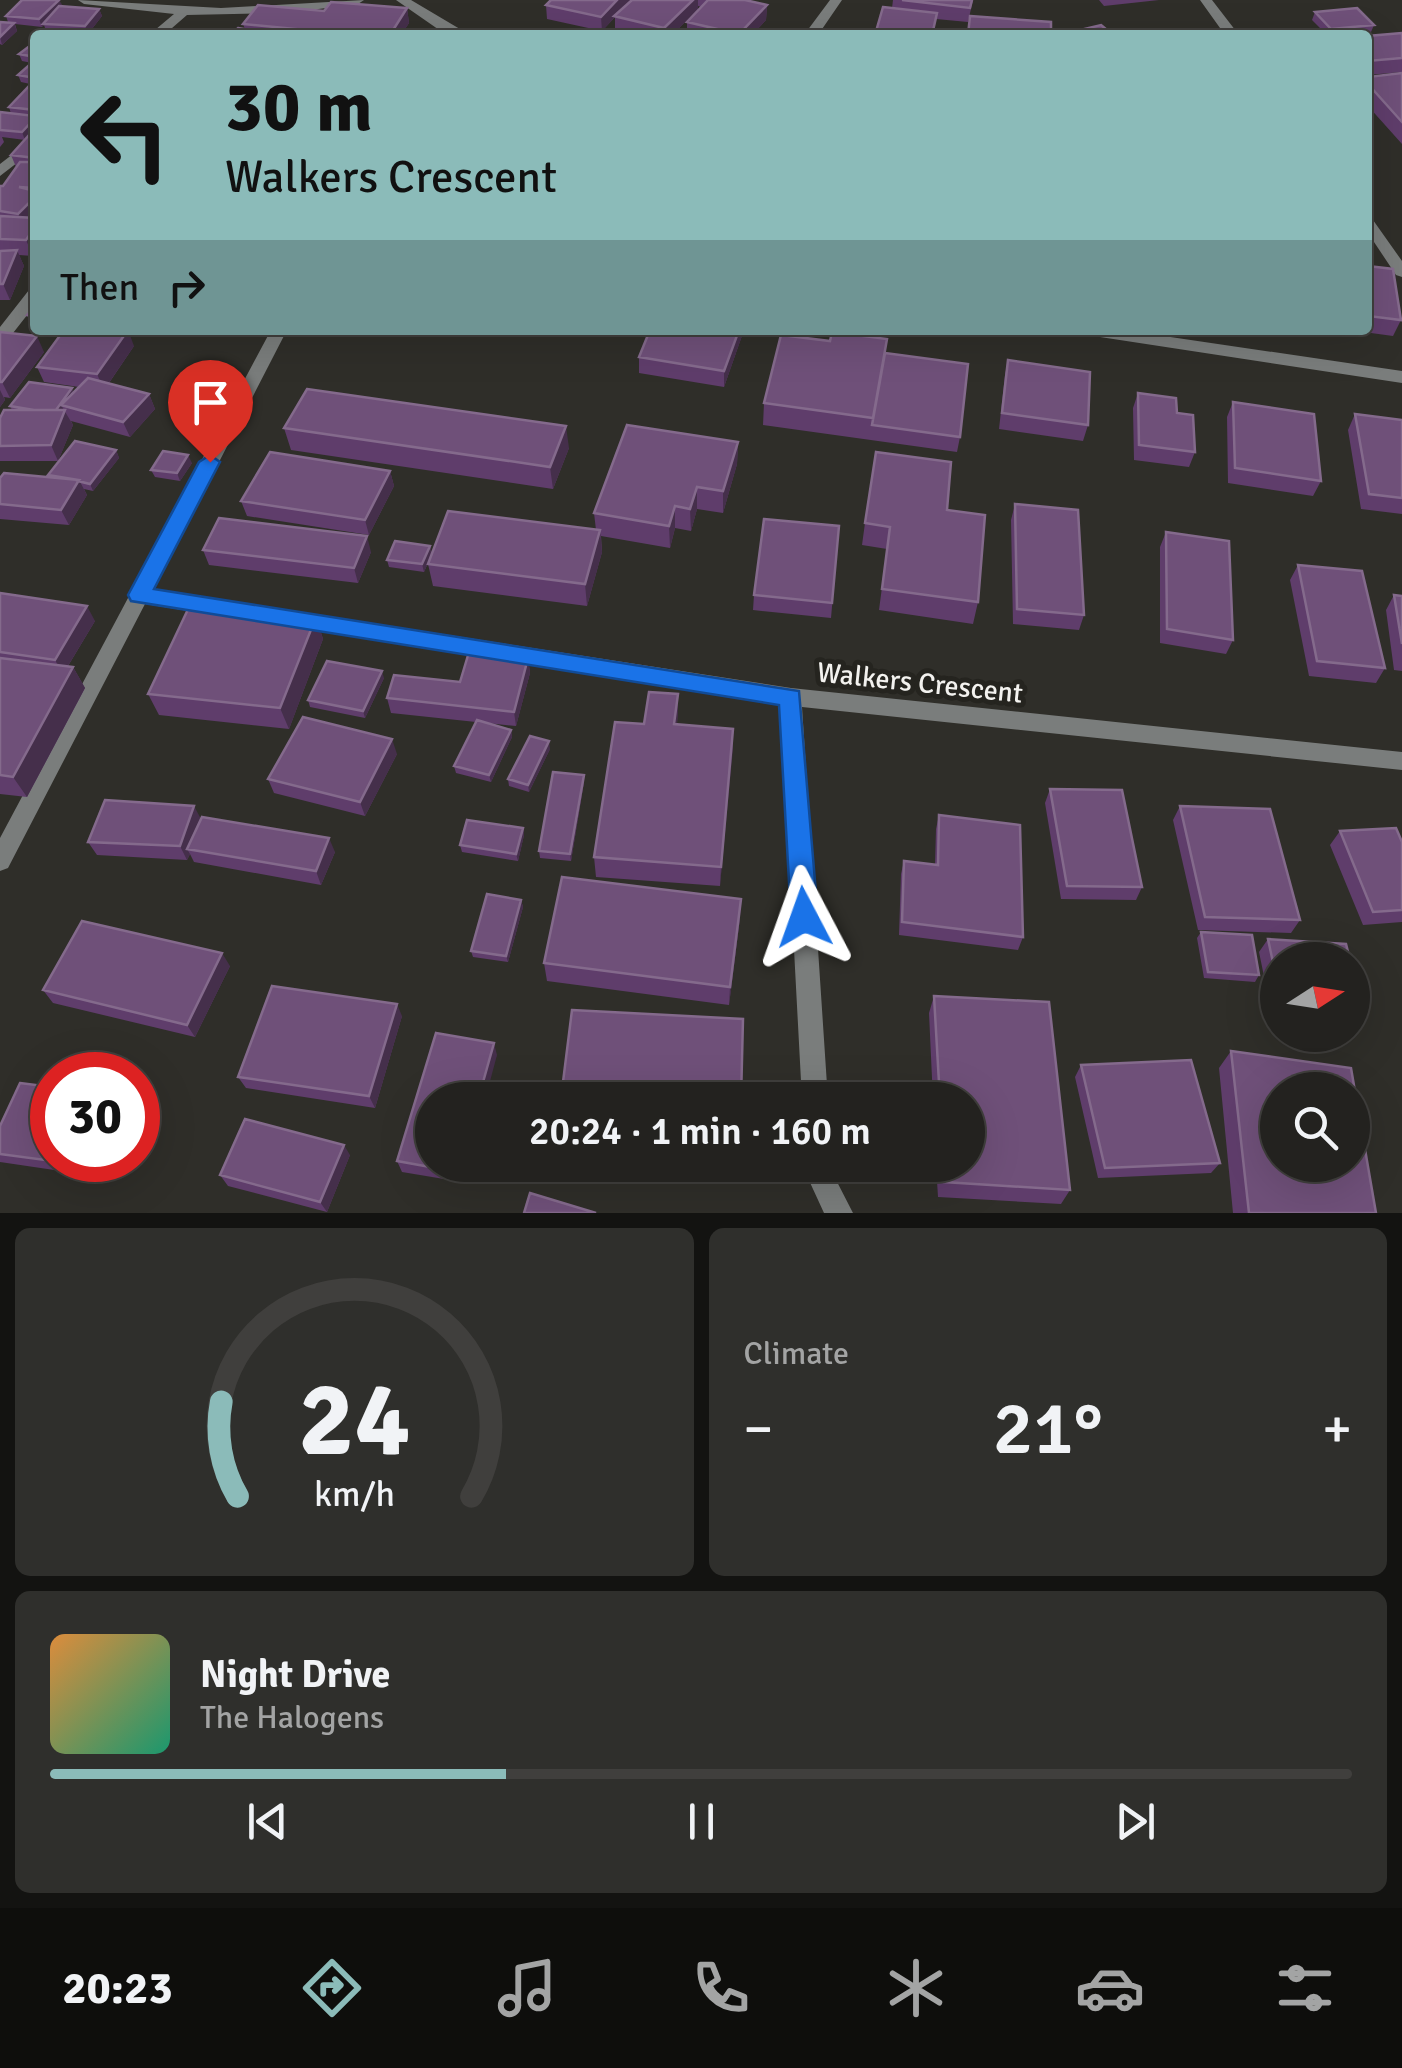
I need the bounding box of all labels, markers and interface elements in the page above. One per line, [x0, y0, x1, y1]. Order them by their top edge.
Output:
text: 30 m [225, 64, 373, 150]
icon: left [60, 70, 190, 200]
text: Walkers Crescent [225, 150, 557, 205]
icon: right [159, 260, 214, 315]
text: Then [60, 264, 139, 311]
pin [168, 360, 253, 463]
icon: arrive [183, 375, 238, 430]
street label: Walkers Crescent [816, 655, 1025, 711]
position arrow [752, 865, 856, 969]
north arrow [1260, 942, 1370, 1052]
map controls [1260, 942, 1370, 1182]
speed limit sign: 30 [30, 1052, 160, 1182]
button: search [1260, 1072, 1370, 1182]
text: 20:24 · 1 min · 160 m [529, 1108, 871, 1155]
text: Climate [744, 1334, 849, 1373]
text: 24 [298, 1356, 410, 1484]
text: 21° [993, 1382, 1103, 1475]
text: − [744, 1395, 773, 1463]
text: + [1322, 1395, 1352, 1463]
text: km/h [314, 1472, 395, 1516]
text: Night Drive [200, 1651, 390, 1698]
text: The Halogens [200, 1698, 384, 1737]
icon: previous [240, 1794, 295, 1849]
icon: pause [674, 1794, 729, 1849]
icon: next [1108, 1794, 1163, 1849]
icon: directions [297, 1953, 367, 2023]
icon: music [492, 1953, 562, 2023]
icon: phone [686, 1953, 756, 2023]
icon: climate [881, 1953, 951, 2023]
icon: car [1075, 1953, 1145, 2023]
icon: filters [1270, 1953, 1340, 2023]
text: 20:23 [62, 1961, 173, 2016]

